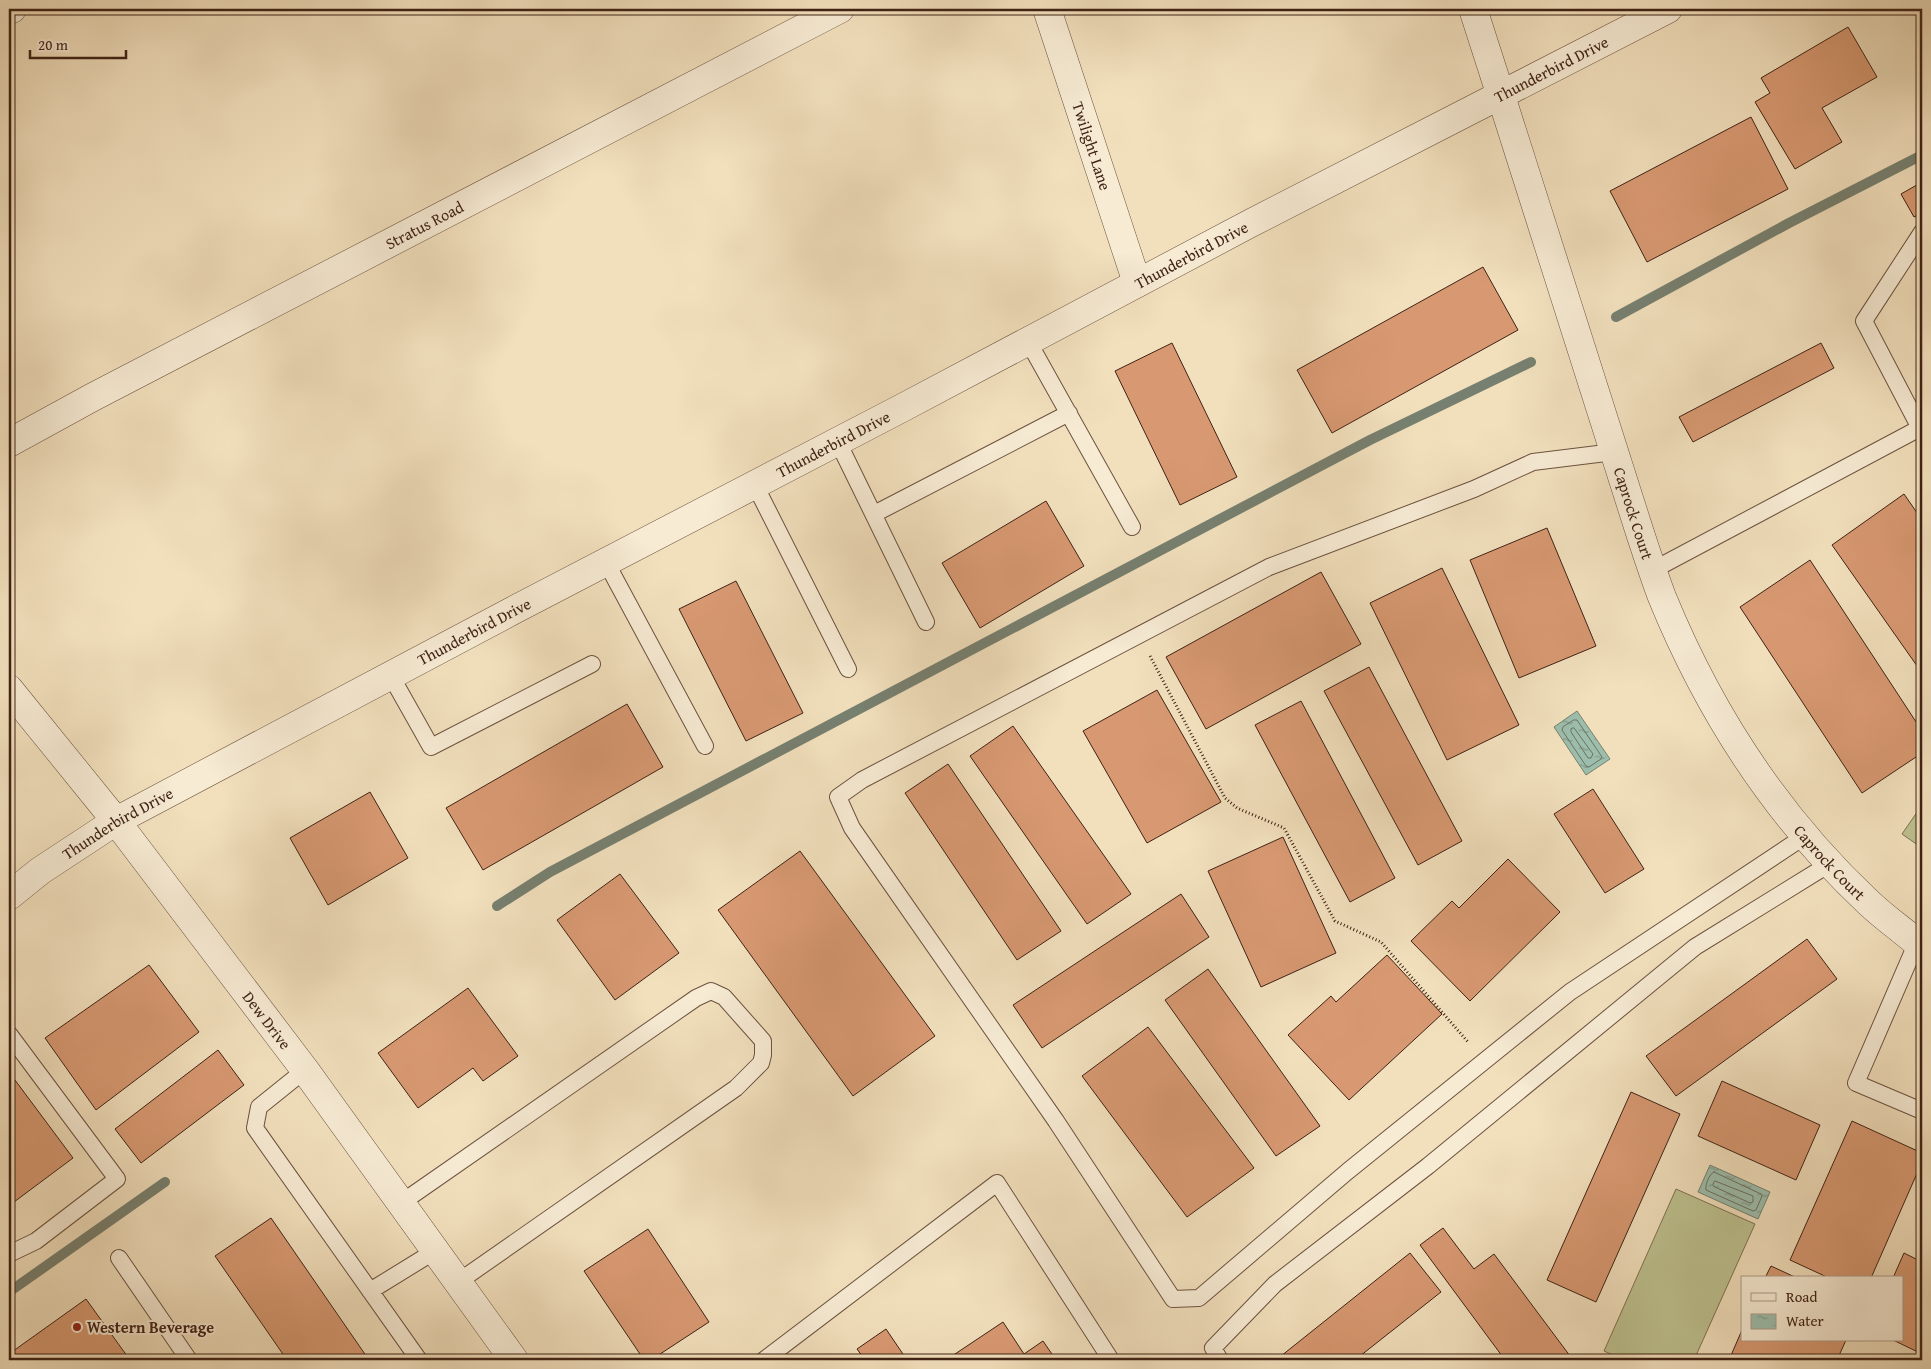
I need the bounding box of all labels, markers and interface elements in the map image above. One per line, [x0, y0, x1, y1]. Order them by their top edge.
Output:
scale bar [30, 28, 126, 60]
street label: Thunderbird Drive [1490, 30, 1612, 108]
text: 20 m [38, 34, 69, 55]
street label: Twilight Lane [1066, 98, 1118, 193]
street label: Stratus Road [381, 194, 468, 255]
street label: Thunderbird Drive [1130, 215, 1252, 295]
street label: Thunderbird Drive [772, 404, 894, 483]
street label: Caprock Court [1608, 464, 1660, 563]
street label: Thunderbird Drive [413, 591, 535, 671]
street label: Thunderbird Drive [57, 781, 177, 865]
street label: Caprock Court [1788, 819, 1871, 906]
street label: Dew Drive [237, 986, 297, 1054]
legend [1741, 1276, 1904, 1342]
text: Road [1786, 1286, 1817, 1307]
text: Water [1786, 1310, 1824, 1331]
place label: Western Beverage [87, 1315, 214, 1339]
marker: Western Beverage [71, 1321, 83, 1333]

